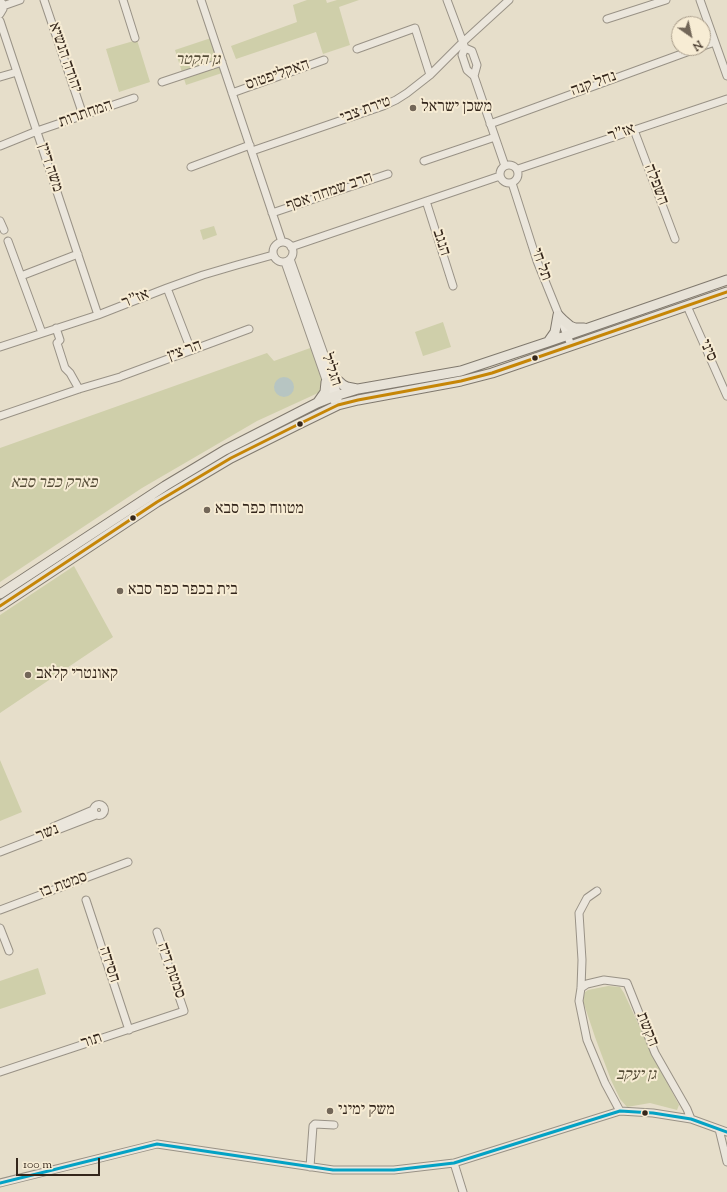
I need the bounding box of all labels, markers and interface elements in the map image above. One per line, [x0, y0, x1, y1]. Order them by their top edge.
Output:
north arrow [671, 16, 711, 56]
street label: יהודה הנשיא [43, 20, 85, 96]
text: N [689, 36, 705, 54]
park label: גן הקטר [175, 51, 221, 71]
street label: האקליפטוס [244, 56, 312, 96]
street label: נחל קנה [569, 68, 619, 102]
street label: טירת צבי [338, 93, 394, 129]
street label: המחתרות [56, 97, 116, 133]
place label: משכן ישראל [421, 98, 492, 118]
marker: משכן ישראל [408, 103, 418, 113]
street label: אז"ר [606, 121, 638, 147]
street label: משה דיין [32, 141, 66, 195]
street label: השפלה [638, 162, 672, 208]
street label: הרב שמחה אסף [284, 169, 376, 217]
street label: הנגב [427, 227, 453, 259]
street label: תל חי [525, 246, 555, 284]
street label: אז"ר [120, 286, 152, 314]
street label: הר צין [165, 337, 205, 367]
street label: סיני [694, 337, 720, 365]
street label: הגליל [315, 351, 345, 389]
unlabelled marker [530, 353, 540, 363]
unlabelled marker [295, 419, 305, 429]
park label: פארק כפר סבא [11, 474, 97, 494]
place label: מטווח כפר סבא [215, 500, 304, 520]
marker: מטווח כפר סבא [202, 505, 212, 515]
unlabelled marker [128, 513, 138, 523]
place label: בית בכפר כפר סבא [128, 581, 238, 601]
marker: בית בכפר כפר סבא [115, 586, 125, 596]
place label: קאונטרי קלאב [36, 665, 118, 685]
marker: קאונטרי קלאב [23, 670, 33, 680]
street label: נשר [34, 821, 62, 847]
street label: סמטת בז [37, 869, 91, 903]
street label: סמטת דיה [152, 941, 188, 1001]
street label: חסידה [93, 944, 123, 986]
street label: הקשת [630, 1010, 662, 1050]
street label: תור [79, 1030, 105, 1054]
park label: גן יעקב [616, 1066, 656, 1086]
place label: משק ימיני [338, 1101, 395, 1121]
marker: משק ימיני [325, 1106, 335, 1116]
unlabelled marker [640, 1108, 650, 1118]
scale bar [18, 1150, 102, 1176]
text: 100 m [23, 1156, 52, 1174]

